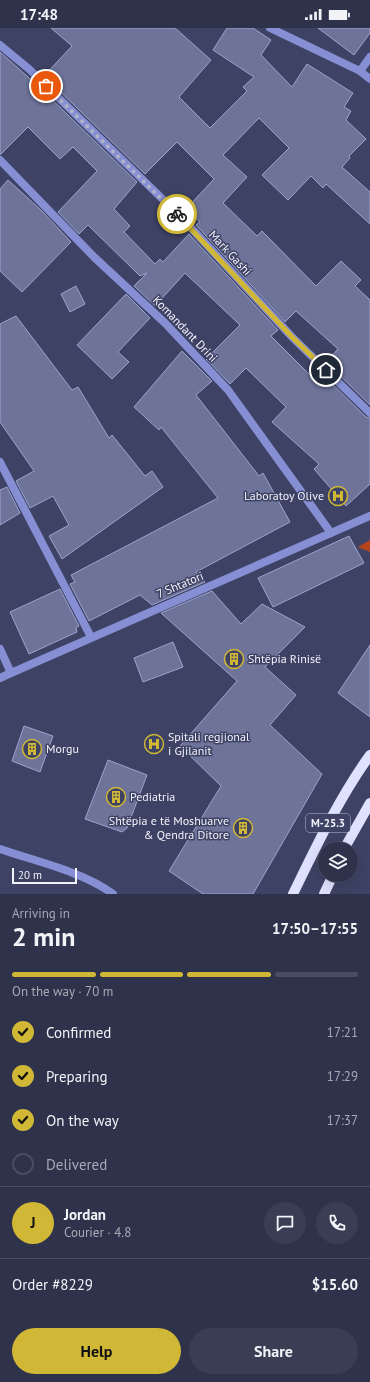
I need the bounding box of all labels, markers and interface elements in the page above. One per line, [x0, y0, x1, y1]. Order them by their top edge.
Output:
text: 17:48 [20, 5, 58, 24]
pin [29, 69, 63, 103]
icon: bag [35, 75, 57, 97]
courier [157, 194, 197, 234]
icon: bike [166, 203, 188, 225]
street label: Mark Gashi [206, 227, 255, 278]
street label: Komandant Drini [150, 292, 221, 365]
pin [309, 353, 343, 387]
icon: home [315, 359, 337, 381]
hospital icon: Laboratoy Olive [327, 485, 349, 507]
place label: Laboratoy Olive [244, 488, 324, 503]
street label: 7 Shtatori [154, 568, 206, 601]
building icon: Shtëpia Rinisë [223, 648, 245, 670]
place label: Shtëpia Rinisë [248, 651, 321, 666]
place label: Spitali regjional i Gjilanit [168, 729, 250, 758]
hospital icon: Spitali regjional i Gjilanit [143, 733, 165, 755]
building icon: Morgu [21, 738, 43, 760]
place label: Morgu [46, 741, 79, 756]
building icon: Pediatria [105, 786, 127, 808]
place label: Pediatria [130, 789, 175, 804]
place label: Shtëpia e të Moshuarve & Qendra Ditore [109, 813, 229, 842]
road number: M-25.3 [306, 814, 350, 832]
building icon: Shtëpia e të Moshuarve & Qendra Ditore [232, 817, 254, 839]
map controls [318, 842, 358, 882]
button: layers [318, 842, 358, 882]
scale bar [12, 866, 77, 885]
text: 20 m [18, 868, 42, 882]
text: Arriving in [12, 905, 70, 922]
text: 17:50–17:55 [272, 919, 358, 938]
text: 2 min [12, 920, 75, 953]
text: On the way · 70 m [12, 983, 113, 1000]
icon: check [12, 1021, 34, 1043]
text: Confirmed [46, 1023, 111, 1042]
text: 17:21 [327, 1024, 358, 1041]
icon: check [12, 1065, 34, 1087]
text: Preparing [46, 1067, 108, 1086]
text: 17:29 [327, 1068, 358, 1085]
icon: check [12, 1109, 34, 1131]
text: On the way [46, 1111, 119, 1130]
text: 17:37 [327, 1112, 358, 1129]
text: Delivered [46, 1155, 107, 1174]
button: chat [264, 1202, 306, 1244]
button: phone [316, 1202, 358, 1244]
text: Jordan [64, 1205, 106, 1224]
text: J [30, 1213, 36, 1232]
text: Courier · 4.8 [64, 1224, 131, 1241]
text: Order #8229 [12, 1275, 93, 1294]
text: $15.60 [312, 1275, 358, 1294]
button: Help [12, 1328, 181, 1374]
button: Share [189, 1328, 358, 1374]

